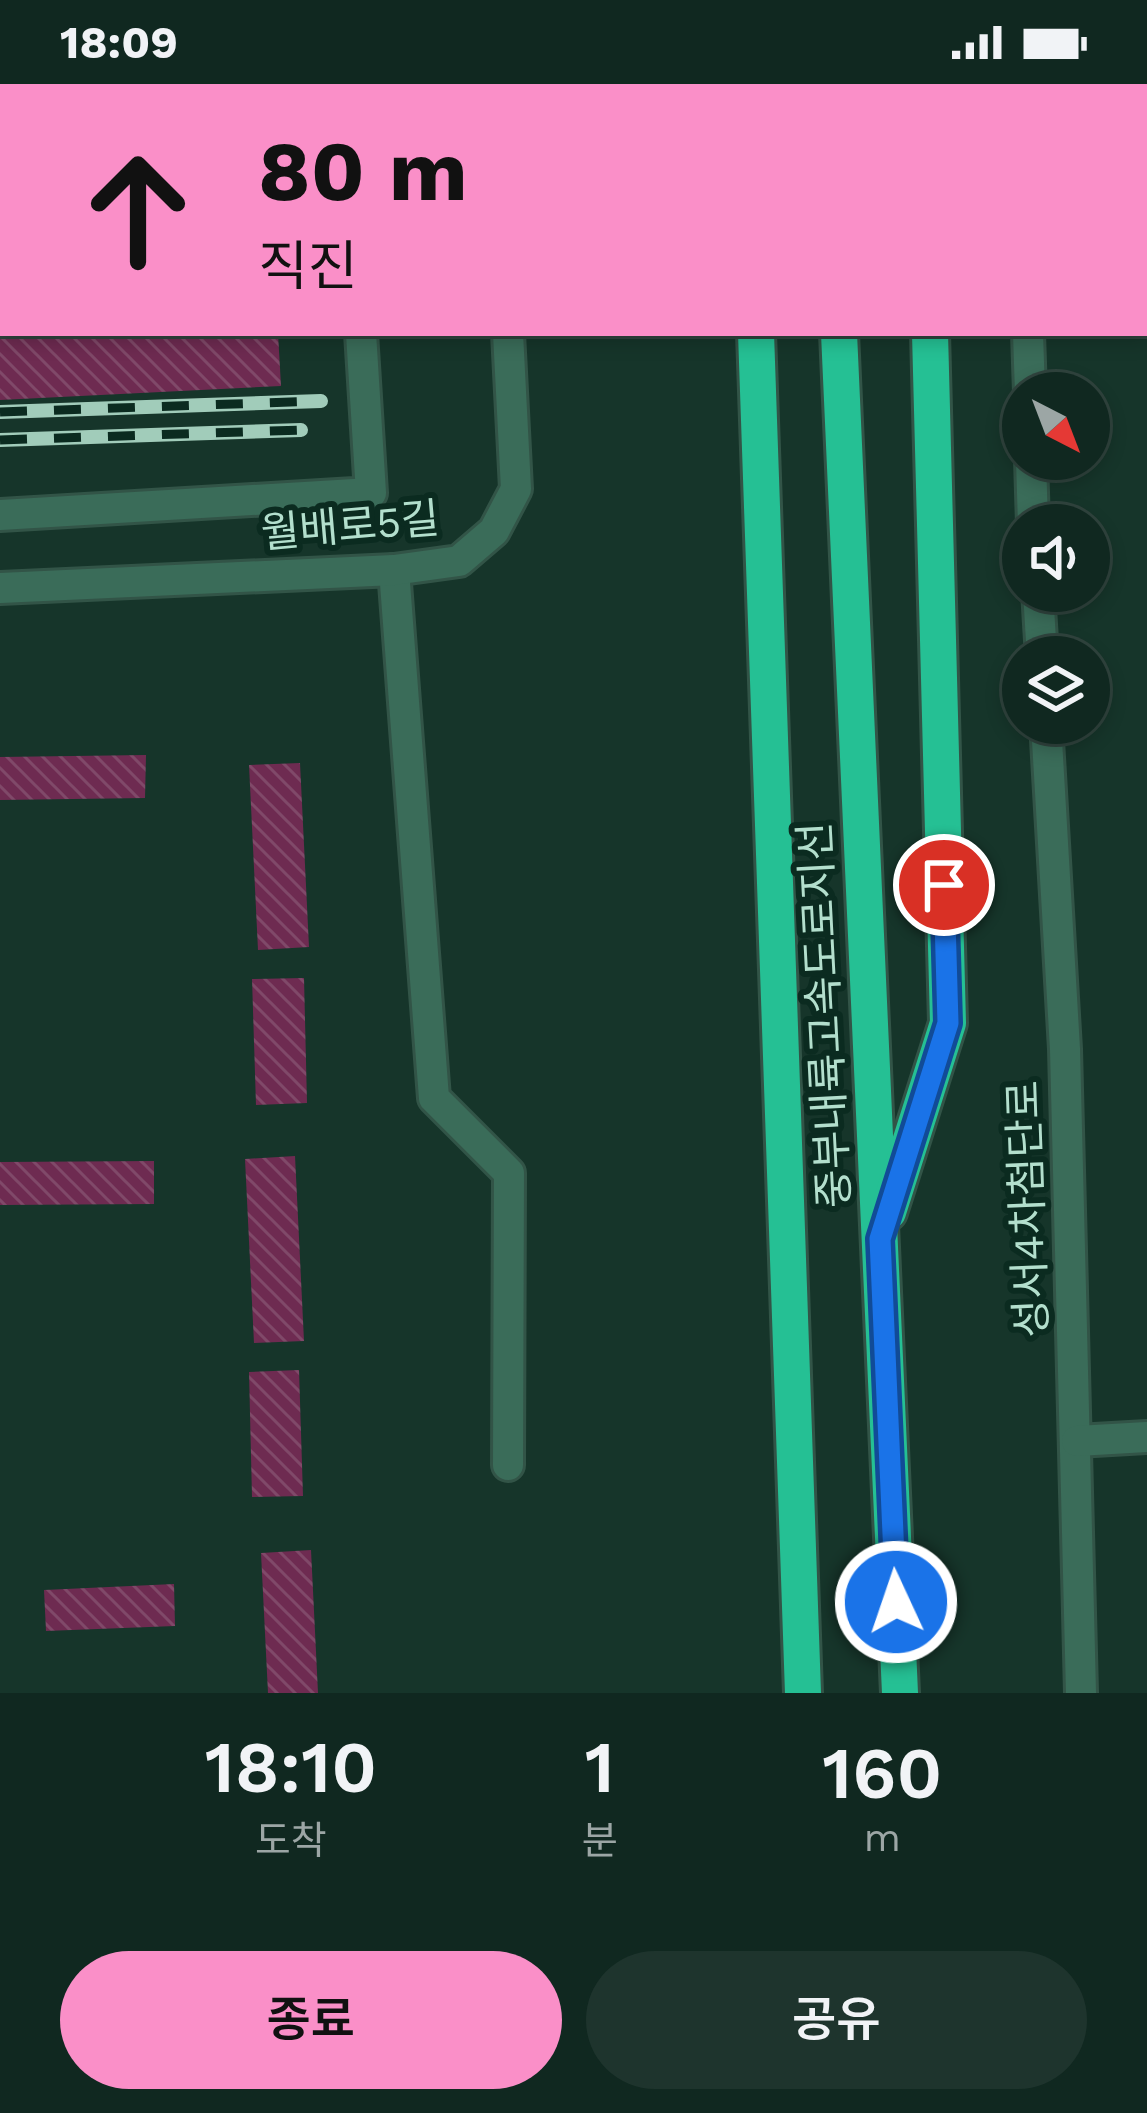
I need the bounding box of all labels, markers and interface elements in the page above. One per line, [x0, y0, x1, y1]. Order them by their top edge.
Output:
text: 18:09 [60, 16, 178, 69]
text: 80 m [258, 122, 468, 220]
icon: ahead [60, 132, 216, 288]
text: 직진 [258, 235, 357, 298]
north arrow [1002, 372, 1110, 480]
map controls [1002, 372, 1110, 744]
street label: 월배로5길 [259, 493, 441, 558]
button: sound [1002, 504, 1110, 612]
button: layers [1002, 636, 1110, 744]
street label: 중부내륙고속도로지선 [790, 821, 859, 1209]
pin [893, 834, 995, 936]
icon: arrive [911, 852, 977, 918]
street label: 성서4차첨단로 [999, 1079, 1056, 1339]
position arrow [833, 1539, 959, 1665]
text: 18:10 [205, 1725, 377, 1809]
text: 1 [585, 1725, 615, 1809]
text: 160 [822, 1731, 942, 1815]
text: m [864, 1815, 901, 1860]
text: 도착 [255, 1818, 327, 1863]
text: 분 [582, 1818, 618, 1863]
button: 종료 [60, 1951, 562, 2089]
button: 공유 [586, 1951, 1087, 2089]

